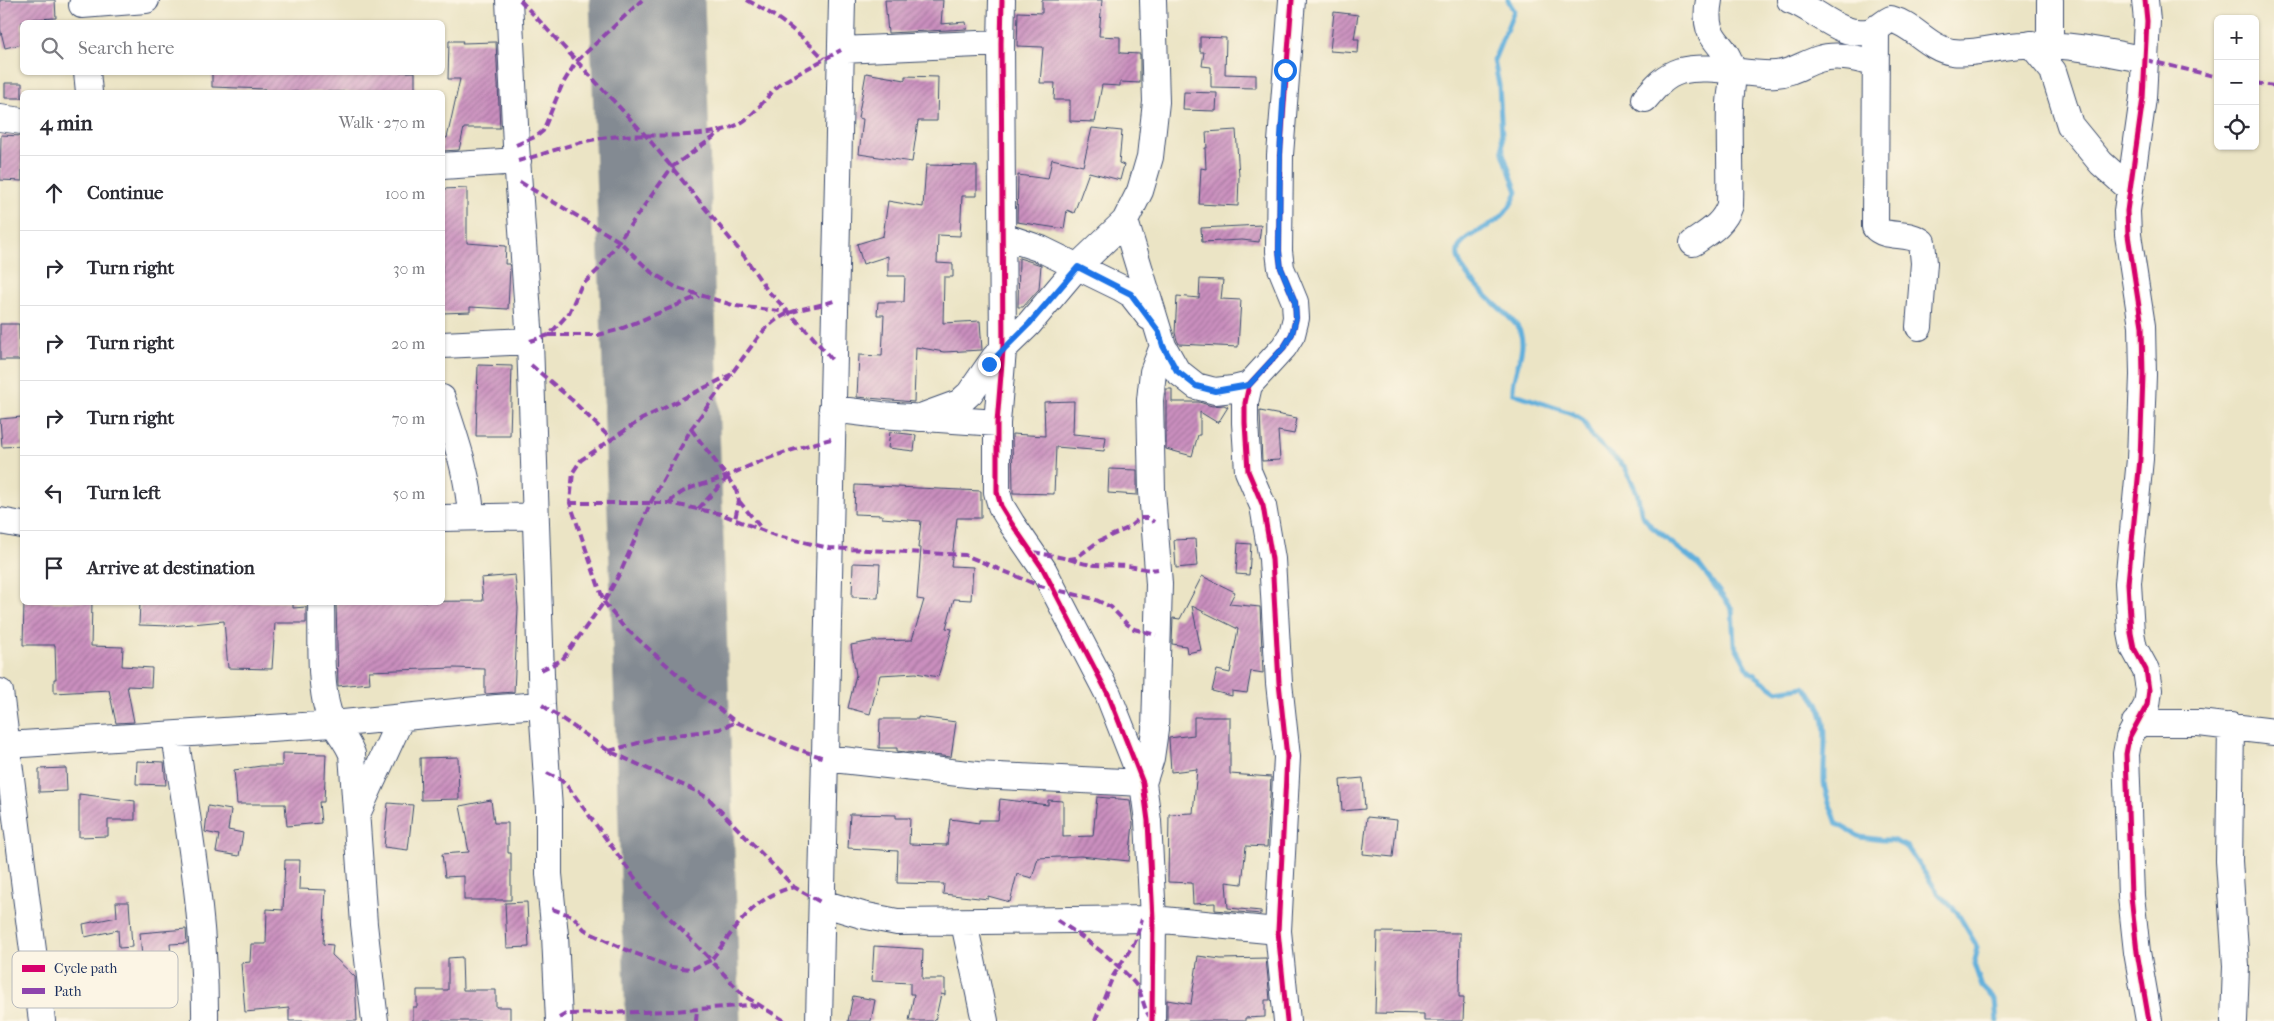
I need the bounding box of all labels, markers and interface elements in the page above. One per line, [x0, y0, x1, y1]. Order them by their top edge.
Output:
map controls [2214, 15, 2259, 150]
button: + [2214, 15, 2259, 60]
search box [20, 20, 445, 75]
icon: search [38, 34, 66, 62]
text: Search here [78, 37, 174, 59]
route start [1274, 59, 1297, 82]
button: − [2214, 60, 2259, 105]
button: locate [2214, 105, 2259, 150]
text: 4 min [40, 111, 93, 135]
text: Walk · 270 m [339, 113, 425, 132]
icon: ahead [40, 179, 68, 207]
text: Continue [87, 182, 163, 204]
text: 100 m [385, 184, 425, 203]
icon: right [40, 254, 68, 282]
text: Turn right [87, 257, 174, 279]
text: 30 m [393, 259, 425, 278]
icon: right [40, 329, 68, 357]
text: Turn right [87, 332, 174, 354]
text: 20 m [391, 334, 425, 353]
route end [978, 353, 1001, 376]
icon: right [40, 404, 68, 432]
text: Turn right [87, 407, 174, 429]
text: 70 m [392, 409, 425, 428]
icon: left [40, 479, 68, 507]
text: Turn left [87, 482, 161, 504]
text: 50 m [393, 484, 425, 503]
icon: arrive [40, 554, 68, 582]
text: Arrive at destination [87, 557, 255, 579]
legend [12, 951, 178, 1008]
text: Cycle path [54, 960, 118, 977]
text: Path [54, 983, 82, 1000]

